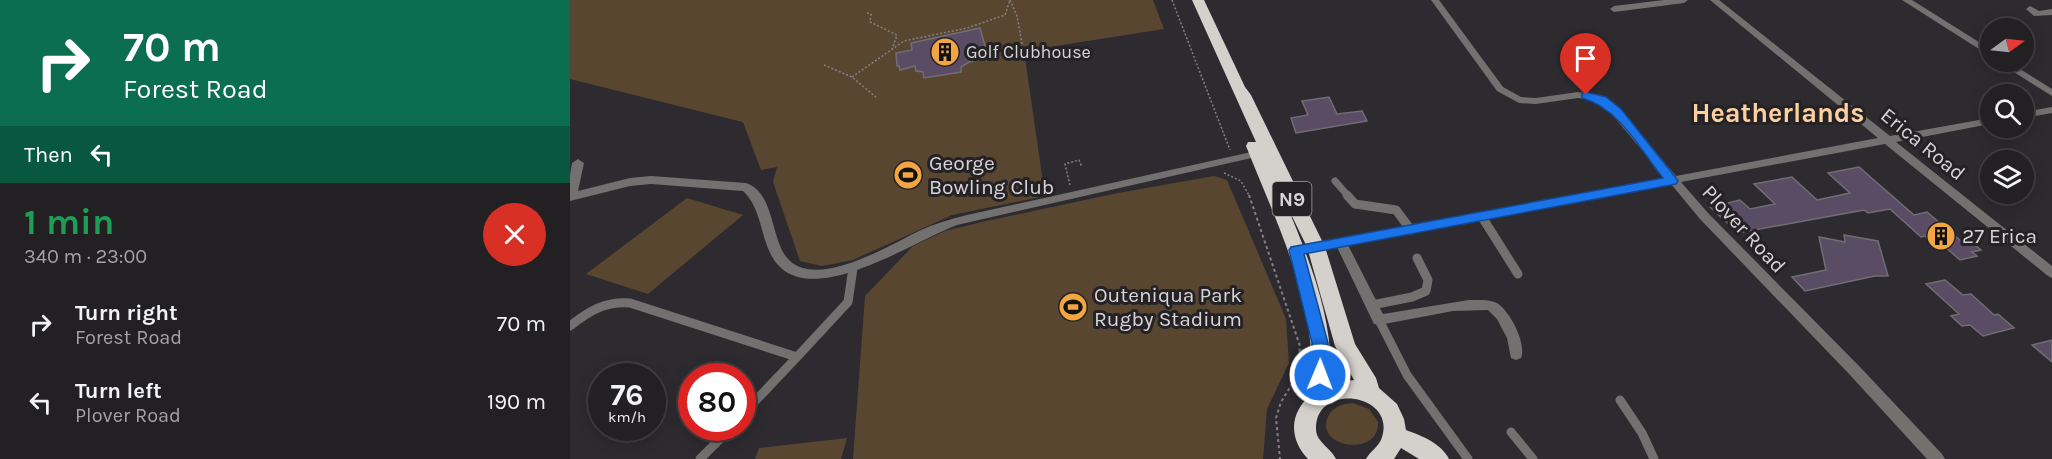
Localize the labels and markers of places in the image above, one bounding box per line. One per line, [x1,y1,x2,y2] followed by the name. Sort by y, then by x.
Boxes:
[1560,33,1611,95] pin
[929,36,961,68] building icon: Golf Clubhouse
[966,41,1091,63] place label: Golf Clubhouse
[929,151,1054,199] place label: George Bowling Club
[892,159,924,191] sports icon: George Bowling Club
[1925,220,1957,252] building icon: 27 Erica
[1962,224,2037,248] place label: 27 Erica
[1094,283,1242,331] place label: Outeniqua Park Rugby Stadium
[1057,291,1089,323] sports icon: Outeniqua Park Rugby Stadium

